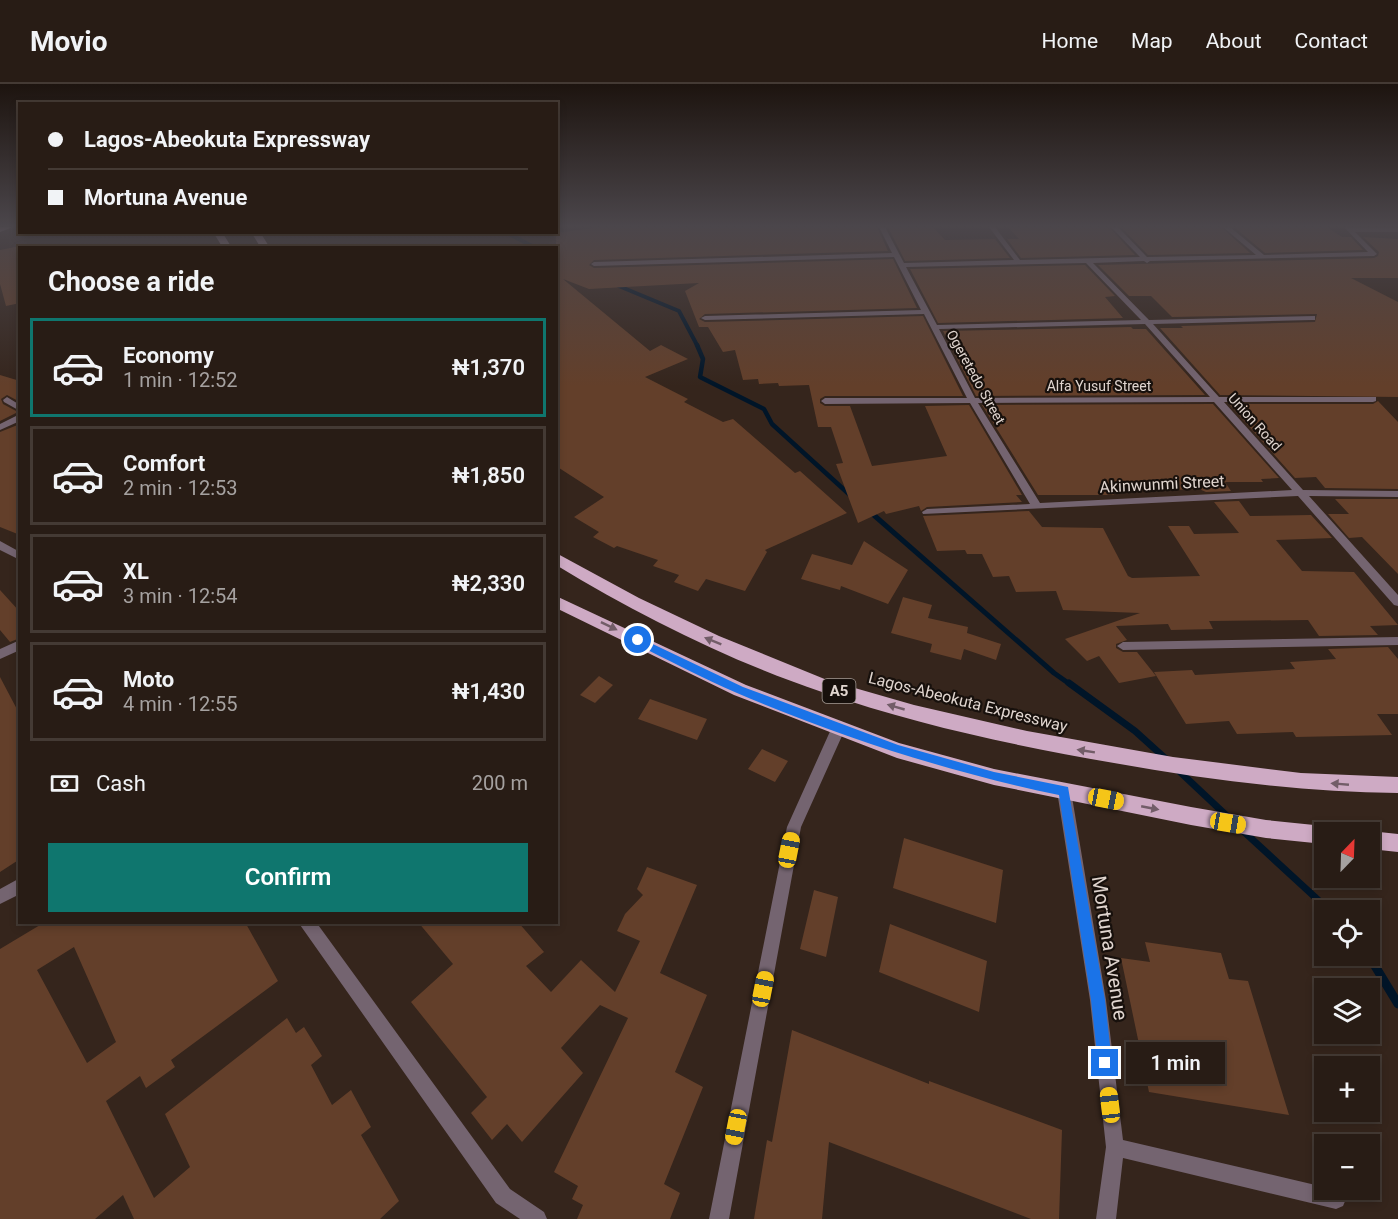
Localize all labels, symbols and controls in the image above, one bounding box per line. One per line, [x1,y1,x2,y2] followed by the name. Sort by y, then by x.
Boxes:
[30,25,108,58] text: Movio
[1042,29,1098,53] text: Home
[1131,29,1173,53] text: Map
[1206,29,1262,53] text: About
[1295,29,1368,53] text: Contact
[84,127,370,152] text: Lagos-Abeokuta Expressway
[84,185,247,210] text: Mortuna Avenue
[48,266,214,298] text: Choose a ride
[943,327,1009,427] street label: Ogeretedo Street
[51,341,105,395] icon: car
[123,343,214,368] text: Economy
[452,355,525,380] text: ₦1,370
[123,368,238,392] text: 1 min · 12:52
[1047,378,1152,394] street label: Alfa Yusuf Street
[1225,390,1285,454] street label: Union Road
[51,449,105,503] icon: car
[123,451,205,476] text: Comfort
[452,463,525,488] text: ₦1,850
[1099,471,1225,497] street label: Akinwunmi Street
[123,476,238,500] text: 2 min · 12:53
[51,557,105,611] icon: car
[123,559,149,584] text: XL
[452,571,525,596] text: ₦2,330
[123,584,238,608] text: 3 min · 12:54
[601,622,618,631] one-way arrow
[624,626,651,653] route start
[703,636,721,646] one-way arrow
[51,665,105,719] icon: car
[123,667,174,692] text: Moto
[867,668,1070,736] street label: Lagos-Abeokuta Expressway
[452,679,525,704] text: ₦1,430
[822,679,856,703] road number: A5
[123,692,238,716] text: 4 min · 12:55
[887,702,905,711] one-way arrow
[1076,746,1095,755] one-way arrow
[48,767,81,800] icon: cash
[96,771,146,796] text: Cash
[472,771,528,795] text: 200 m
[1330,779,1349,789] one-way arrow
[1087,787,1125,811] car
[1140,804,1159,813] one-way arrow
[1209,811,1247,835] car
[1314,822,1380,888] north arrow
[1314,822,1380,1200] map controls
[777,831,801,869] car
[48,843,528,912] button: Confirm
[1087,874,1133,1022] street label: Mortuna Avenue
[1314,900,1380,966] button: locate
[751,970,775,1008] car
[1314,978,1380,1044] button: layers
[1126,1042,1225,1084] callout: 1 min
[1091,1049,1118,1076] route end
[1150,1051,1201,1075] text: 1 min
[1314,1056,1380,1122] button: +
[1099,1086,1121,1124] car
[724,1108,748,1146] car
[1314,1134,1380,1200] button: −

